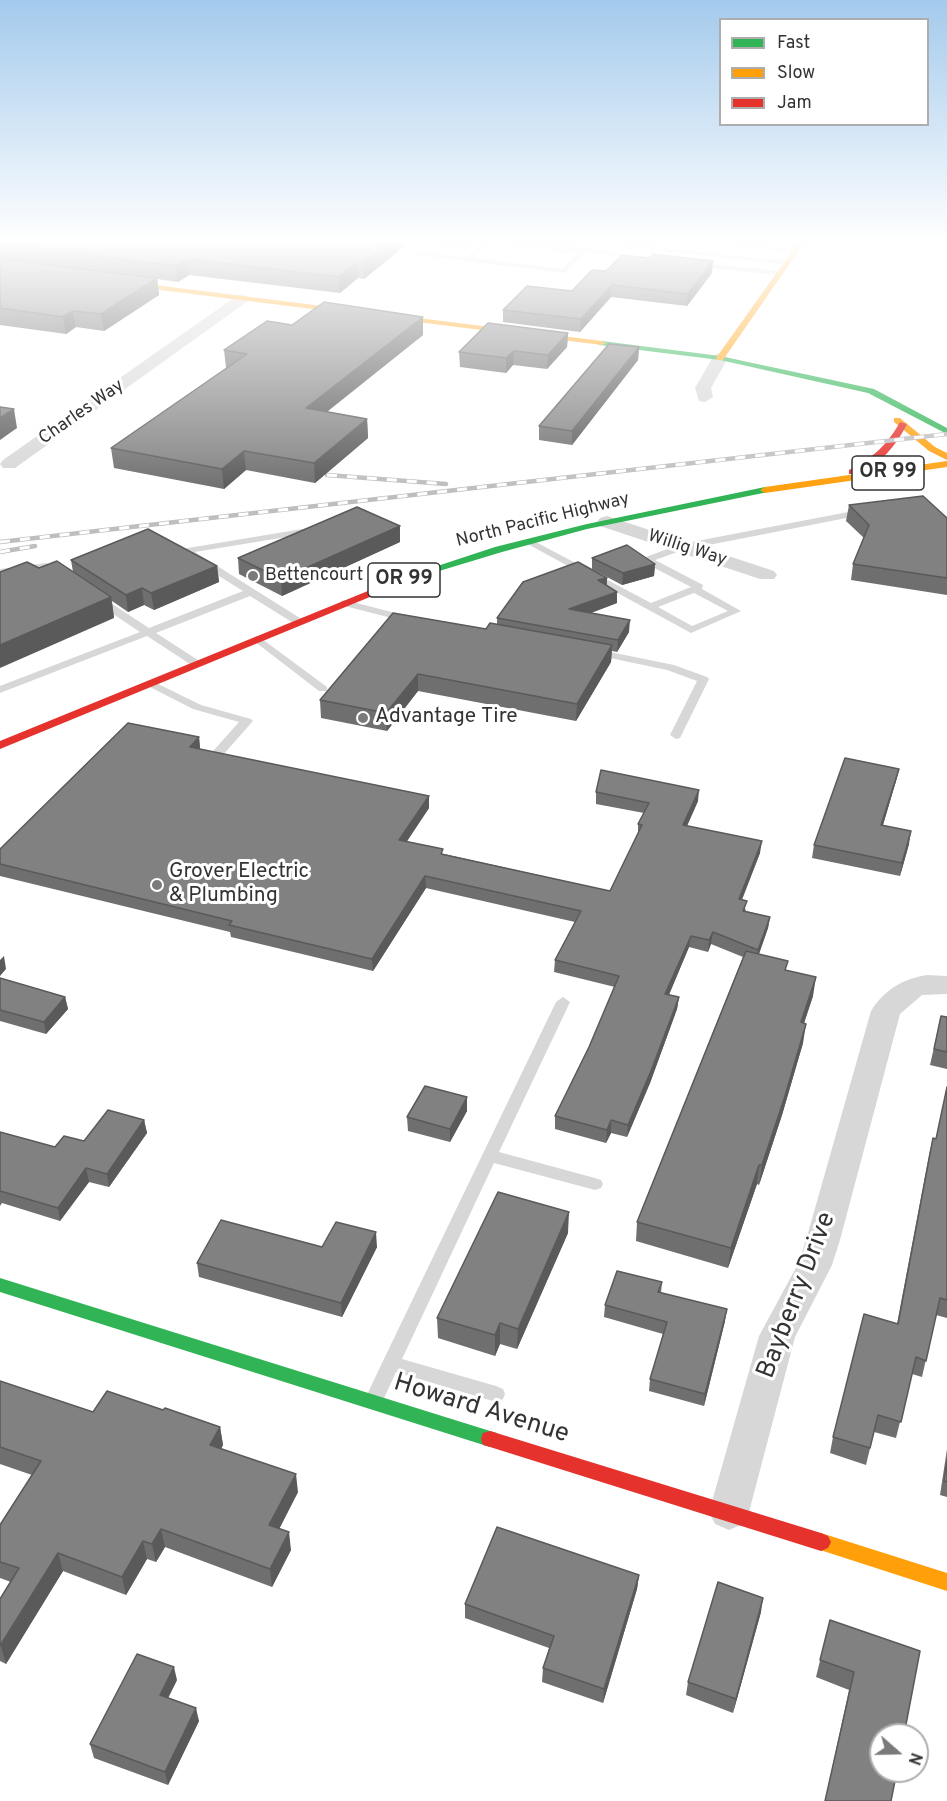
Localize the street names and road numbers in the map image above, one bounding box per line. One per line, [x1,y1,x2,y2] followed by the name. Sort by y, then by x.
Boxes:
[35,376,129,450] street label: Charles Way
[852,456,924,490] road number: OR 99
[454,489,632,553] street label: North Pacific Highway
[645,526,729,572] street label: Willig Way
[368,563,440,597] road number: OR 99
[752,1208,844,1384] street label: Bayberry Drive
[389,1368,573,1452] street label: Howard Avenue

